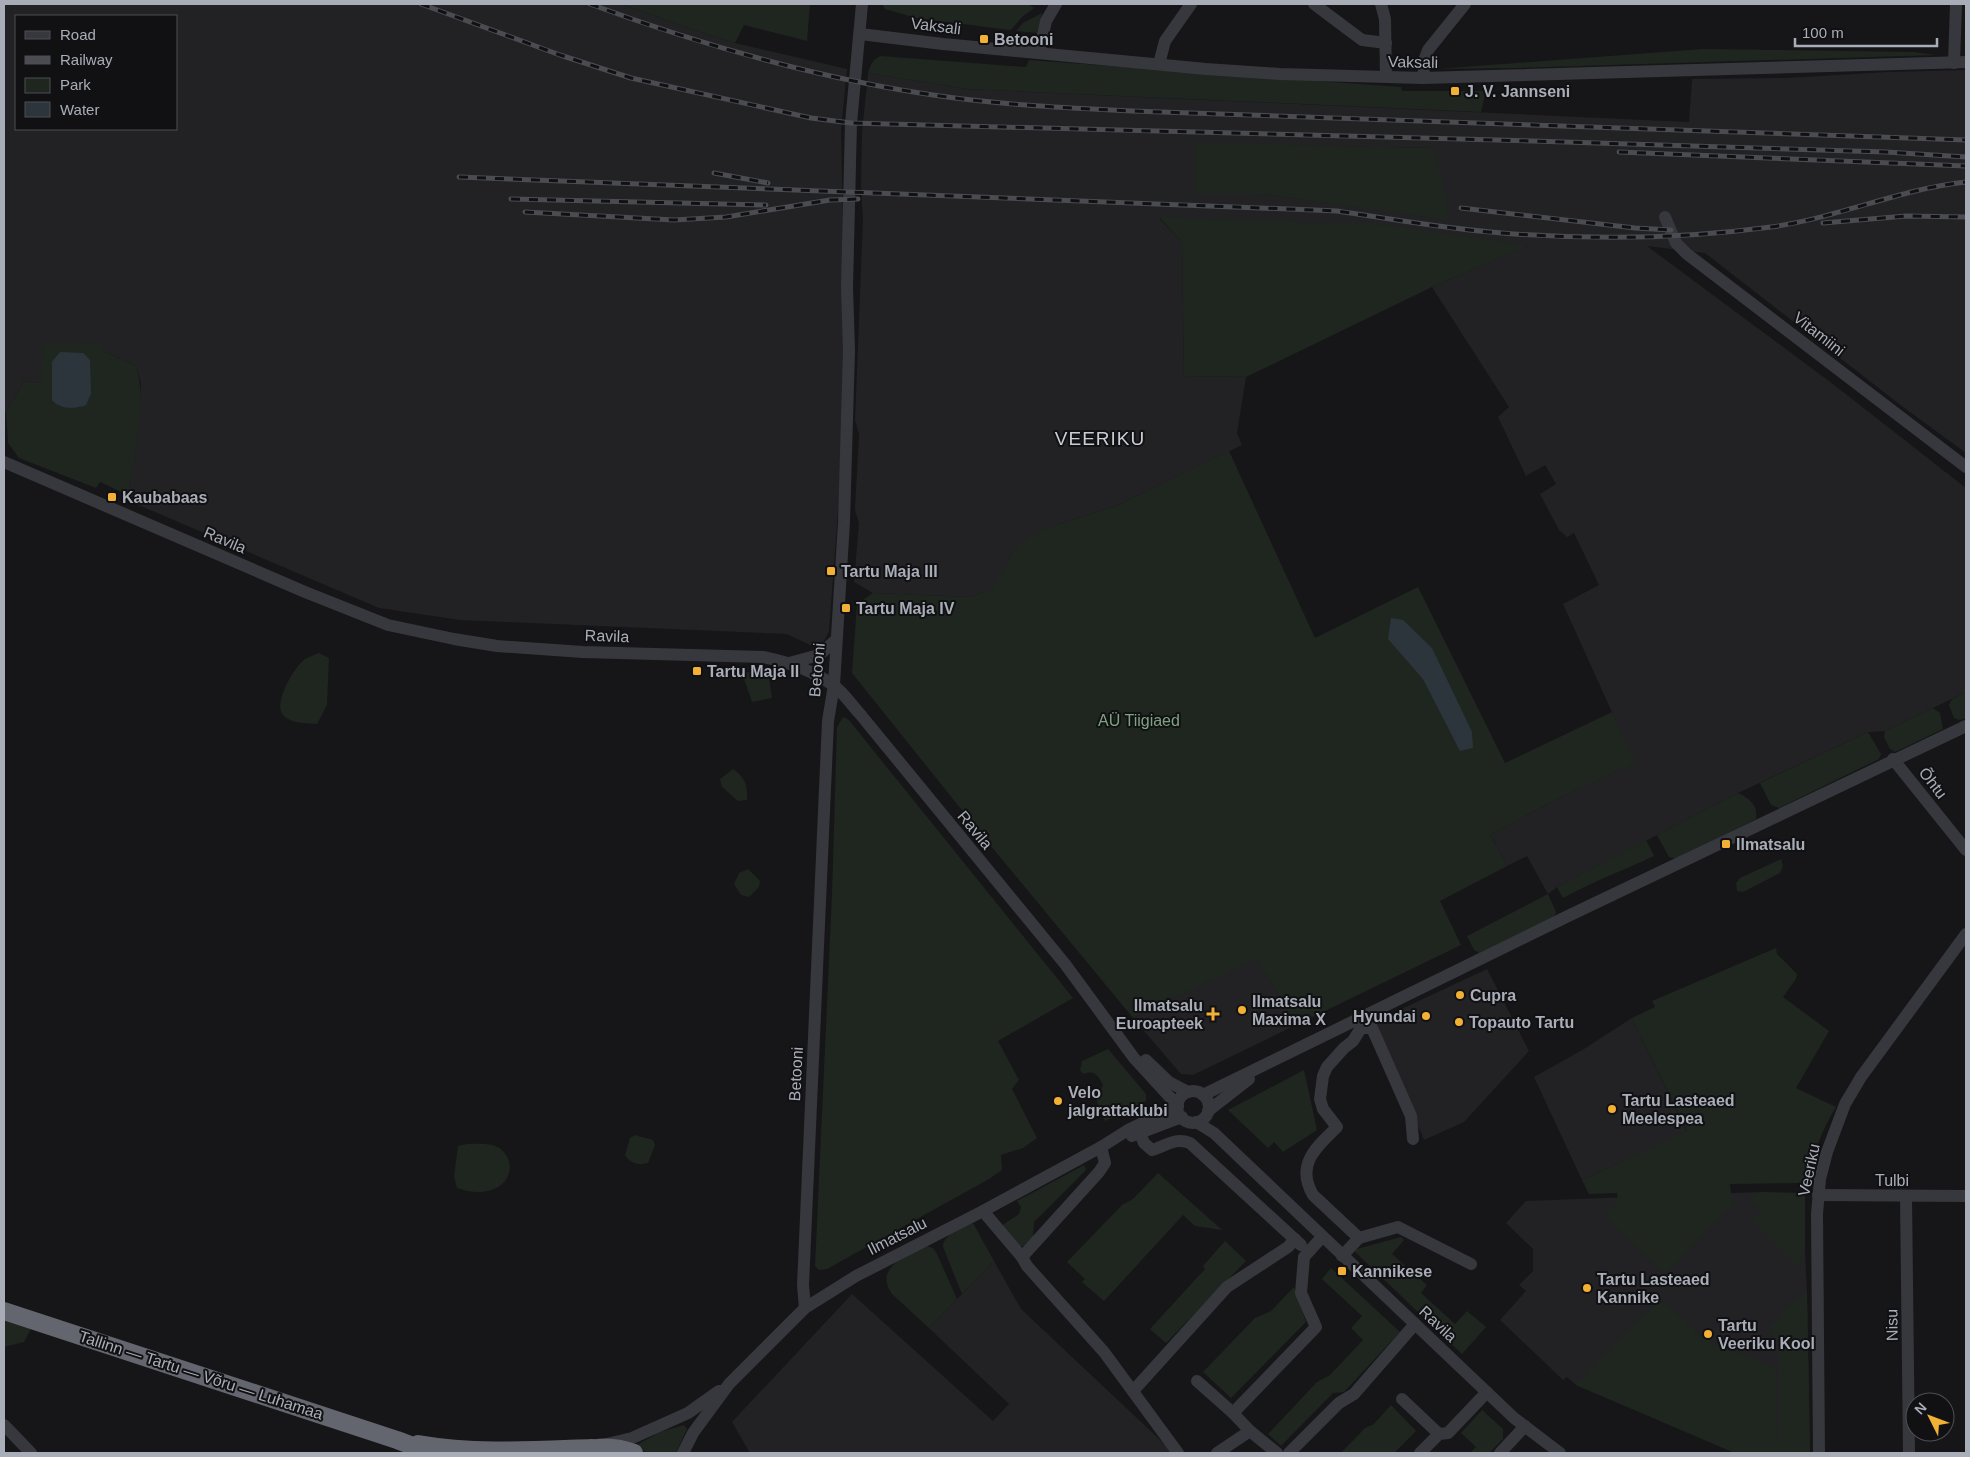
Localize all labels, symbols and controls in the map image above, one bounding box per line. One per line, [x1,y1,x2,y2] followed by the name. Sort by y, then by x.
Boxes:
[910,14,962,38] street label: Vaksali
[15,15,178,130] legend
[1795,15,1938,47] scale bar
[1802,24,1844,41] text: 100 m
[60,26,96,43] text: Road
[994,31,1054,48] place label: Betooni
[978,33,990,45] marker: Betooni
[60,51,113,68] text: Railway
[1388,53,1438,71] street label: Vaksali
[60,76,91,93] text: Park
[1465,83,1570,100] place label: J. V. Jannseni
[1449,85,1461,97] marker: J. V. Jannseni
[60,101,99,118] text: Water
[1790,309,1848,359] street label: Vitamiini
[1055,428,1145,449] district label: VEERIKU
[122,489,207,506] place label: Kaubabaas
[106,491,118,503] marker: Kaubabaas
[201,523,249,557] street label: Ravila
[841,563,938,580] place label: Tartu Maja III
[825,565,837,577] marker: Tartu Maja III
[856,600,955,617] place label: Tartu Maja IV
[840,602,852,614] marker: Tartu Maja IV
[584,627,630,645] street label: Ravila
[806,642,828,698] street label: Betooni
[707,663,799,680] place label: Tartu Maja II
[691,665,703,677] marker: Tartu Maja II
[1098,712,1180,729] park label: AÜ Tiigiaed
[1916,763,1952,802] street label: Õhtu
[954,808,996,853] street label: Ravila
[1736,836,1805,853] place label: Ilmatsalu
[1720,838,1732,850] marker: Ilmatsalu
[1470,987,1516,1004] place label: Cupra
[1454,989,1466,1001] marker: Cupra
[1252,993,1326,1028] place label: Ilmatsalu Maxima X
[1116,997,1203,1032] place label: Ilmatsalu Euroapteek
[1236,1004,1248,1016] marker: Ilmatsalu Maxima X
[1207,1008,1219,1020] marker: Ilmatsalu Euroapteek
[1353,1008,1416,1025] place label: Hyundai
[1420,1010,1432,1022] marker: Hyundai
[1469,1014,1574,1031] place label: Topauto Tartu
[1453,1016,1465,1028] marker: Topauto Tartu
[786,1046,806,1102] street label: Betooni
[1067,1084,1168,1119] place label: Velo jalgrattaklubi
[1622,1092,1735,1127] place label: Tartu Lasteaed Meelespea
[1052,1095,1064,1107] marker: Velo jalgrattaklubi
[1606,1103,1618,1115] marker: Tartu Lasteaed Meelespea
[1795,1142,1823,1198] street label: Veeriku
[1875,1172,1909,1189] street label: Tulbi
[865,1214,929,1258] street label: Ilmatsalu
[1352,1263,1432,1280] place label: Kannikese
[1336,1265,1348,1277] marker: Kannikese
[1597,1271,1710,1306] place label: Tartu Lasteaed Kannike
[1581,1282,1593,1294] marker: Tartu Lasteaed Kannike
[1416,1303,1460,1345] street label: Ravila
[1883,1309,1901,1341] street label: Nisu
[1718,1317,1815,1352] place label: Tartu Veeriku Kool
[77,1327,325,1423] street label: Tallinn — Tartu — Võru — Luhamaa
[1702,1328,1714,1340] marker: Tartu Veeriku Kool
[1905,1392,1955,1442] north arrow
[1911,1399,1930,1417] text: N

